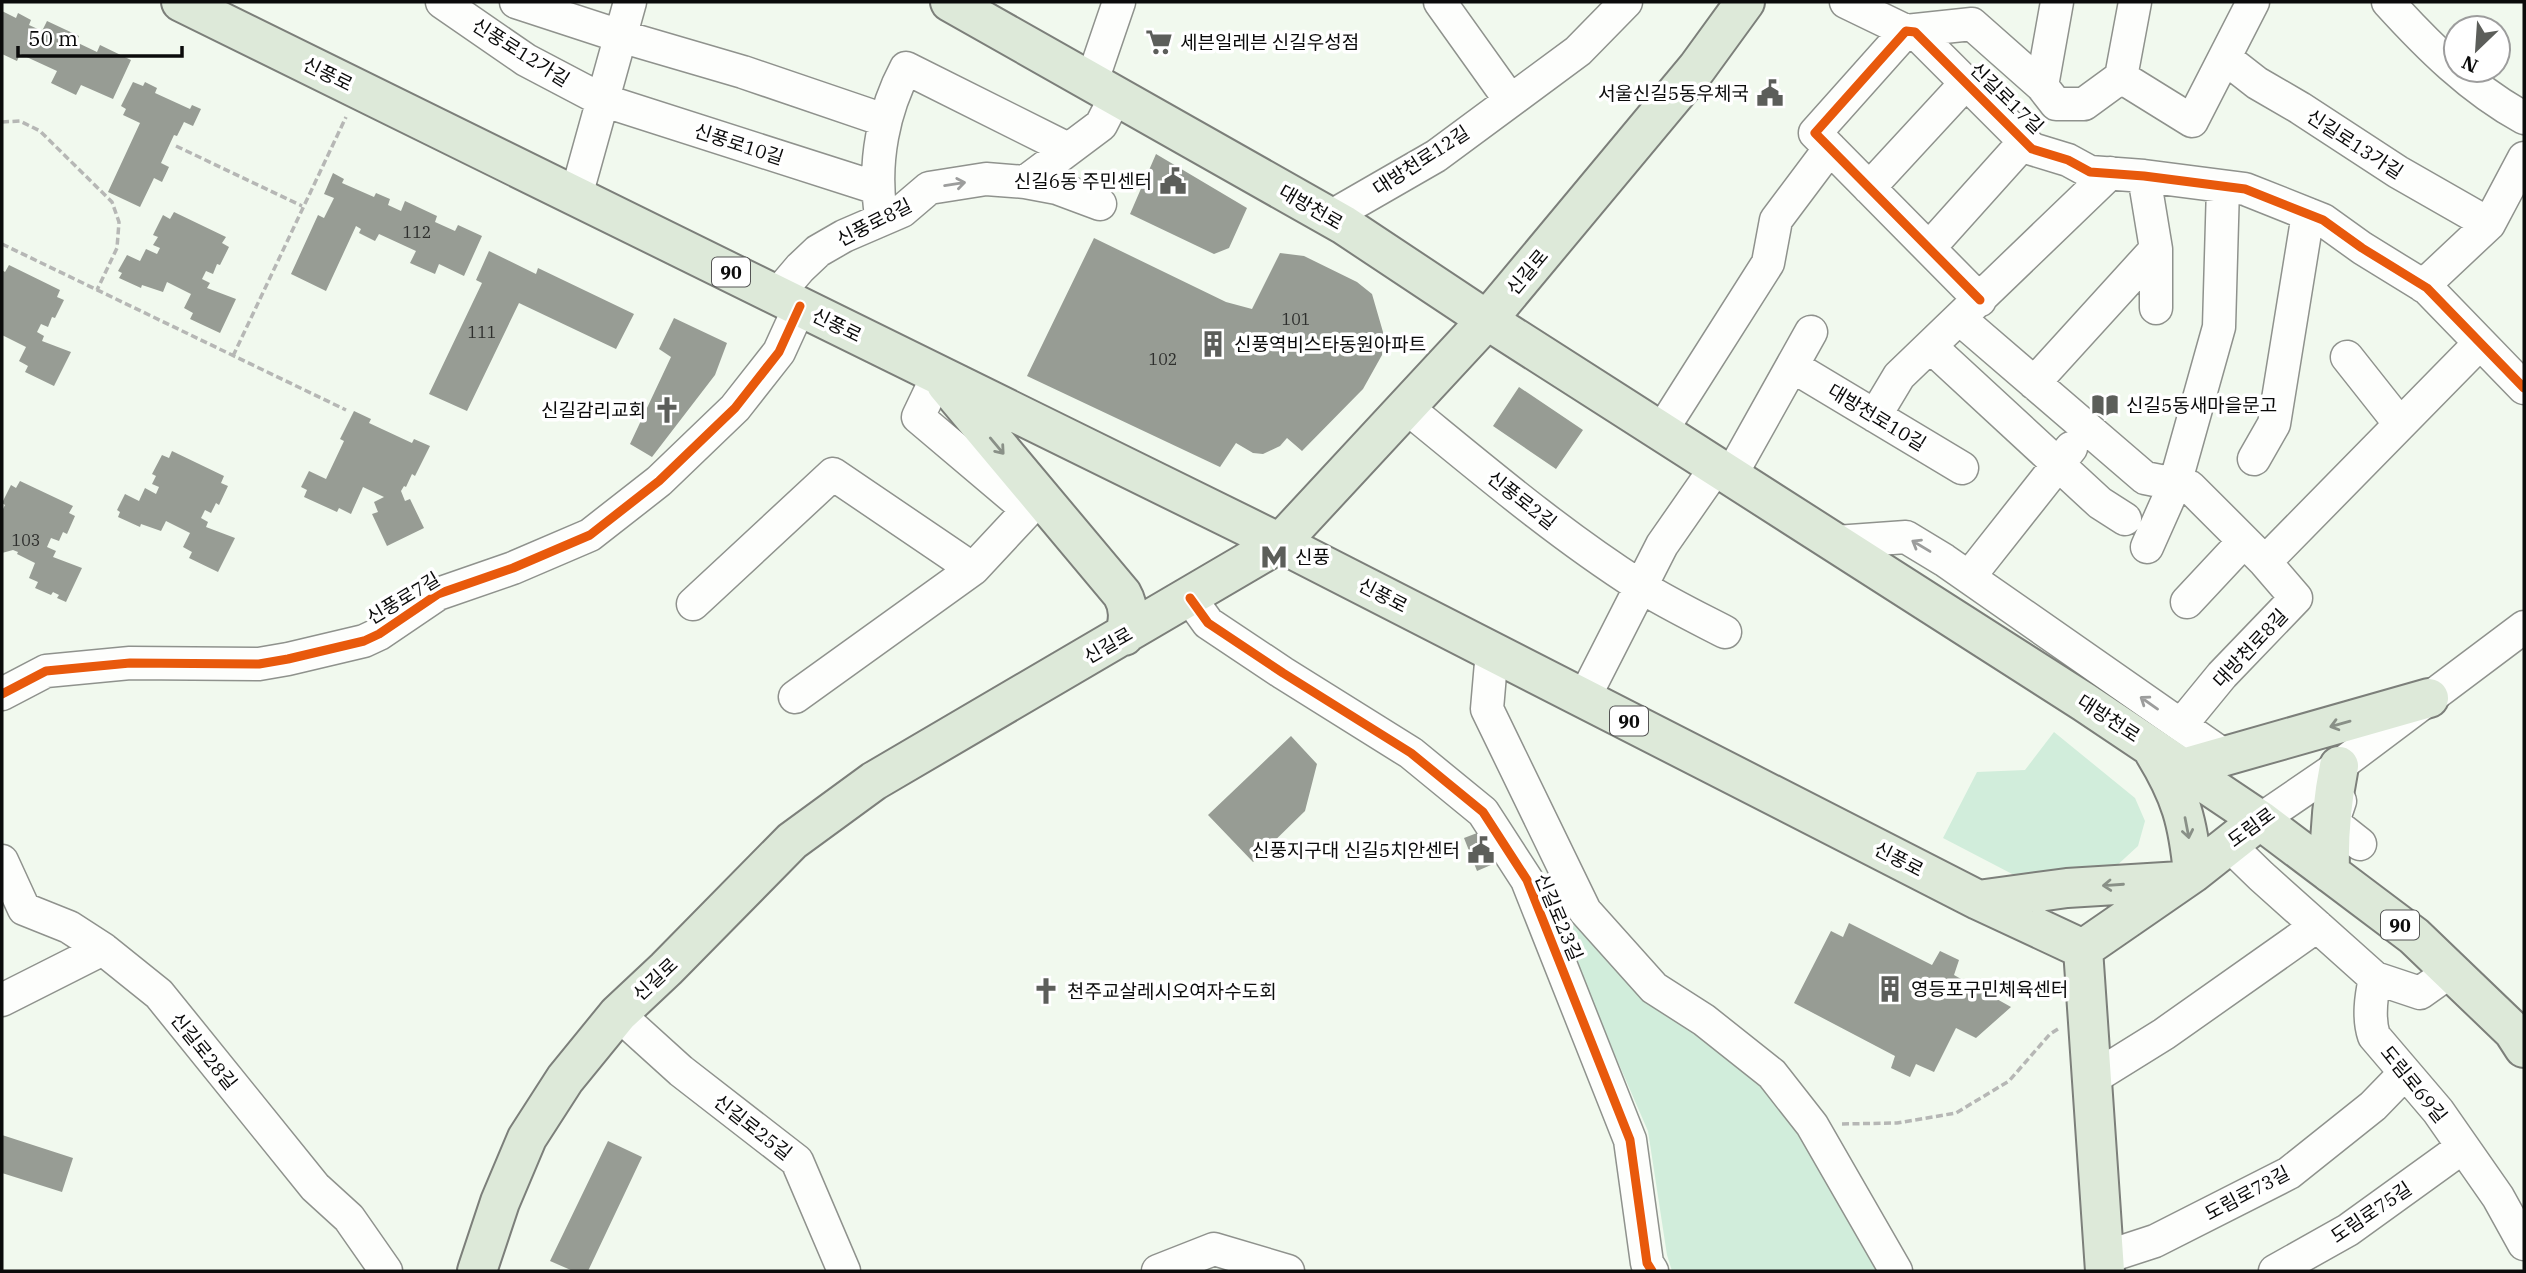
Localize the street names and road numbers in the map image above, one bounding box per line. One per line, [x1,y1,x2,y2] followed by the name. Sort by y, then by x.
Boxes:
[468,13,574,91] street label: 신풍로12가길
[299,52,357,96] street label: 신풍로
[1965,57,2049,139] street label: 신길로17길
[2302,104,2408,184] street label: 신길로13가길
[691,118,787,170] street label: 신풍로10길
[1368,120,1474,200] street label: 대방천로12길
[1275,179,1347,235] street label: 대방천로
[832,193,916,251] street label: 신풍로8길
[1501,244,1553,300] street label: 신길로
[712,258,750,286] road number: 90
[808,303,866,347] street label: 신풍로
[1824,378,1930,456] street label: 대방천로10길
[1483,466,1561,534] street label: 신풍로2길
[362,567,444,629] street label: 신풍로7길
[1354,572,1412,618] street label: 신풍로
[2208,604,2292,692] street label: 대방천로8길
[1079,621,1137,669] street label: 신길로
[2073,689,2145,747] street label: 대방천로
[1610,706,1648,736] road number: 90
[2223,802,2279,852] street label: 도림로
[1870,836,1928,882] street label: 신풍로
[1530,870,1588,964] street label: 신길로23길
[2381,910,2419,940] road number: 90
[628,952,682,1006] street label: 신길로
[165,1007,243,1095] street label: 신길로28길
[2375,1040,2453,1128] street label: 도림로69길
[709,1089,797,1165] street label: 신길로25길
[2200,1161,2294,1225] street label: 도림로73길
[2326,1176,2416,1248] street label: 도림로75길

